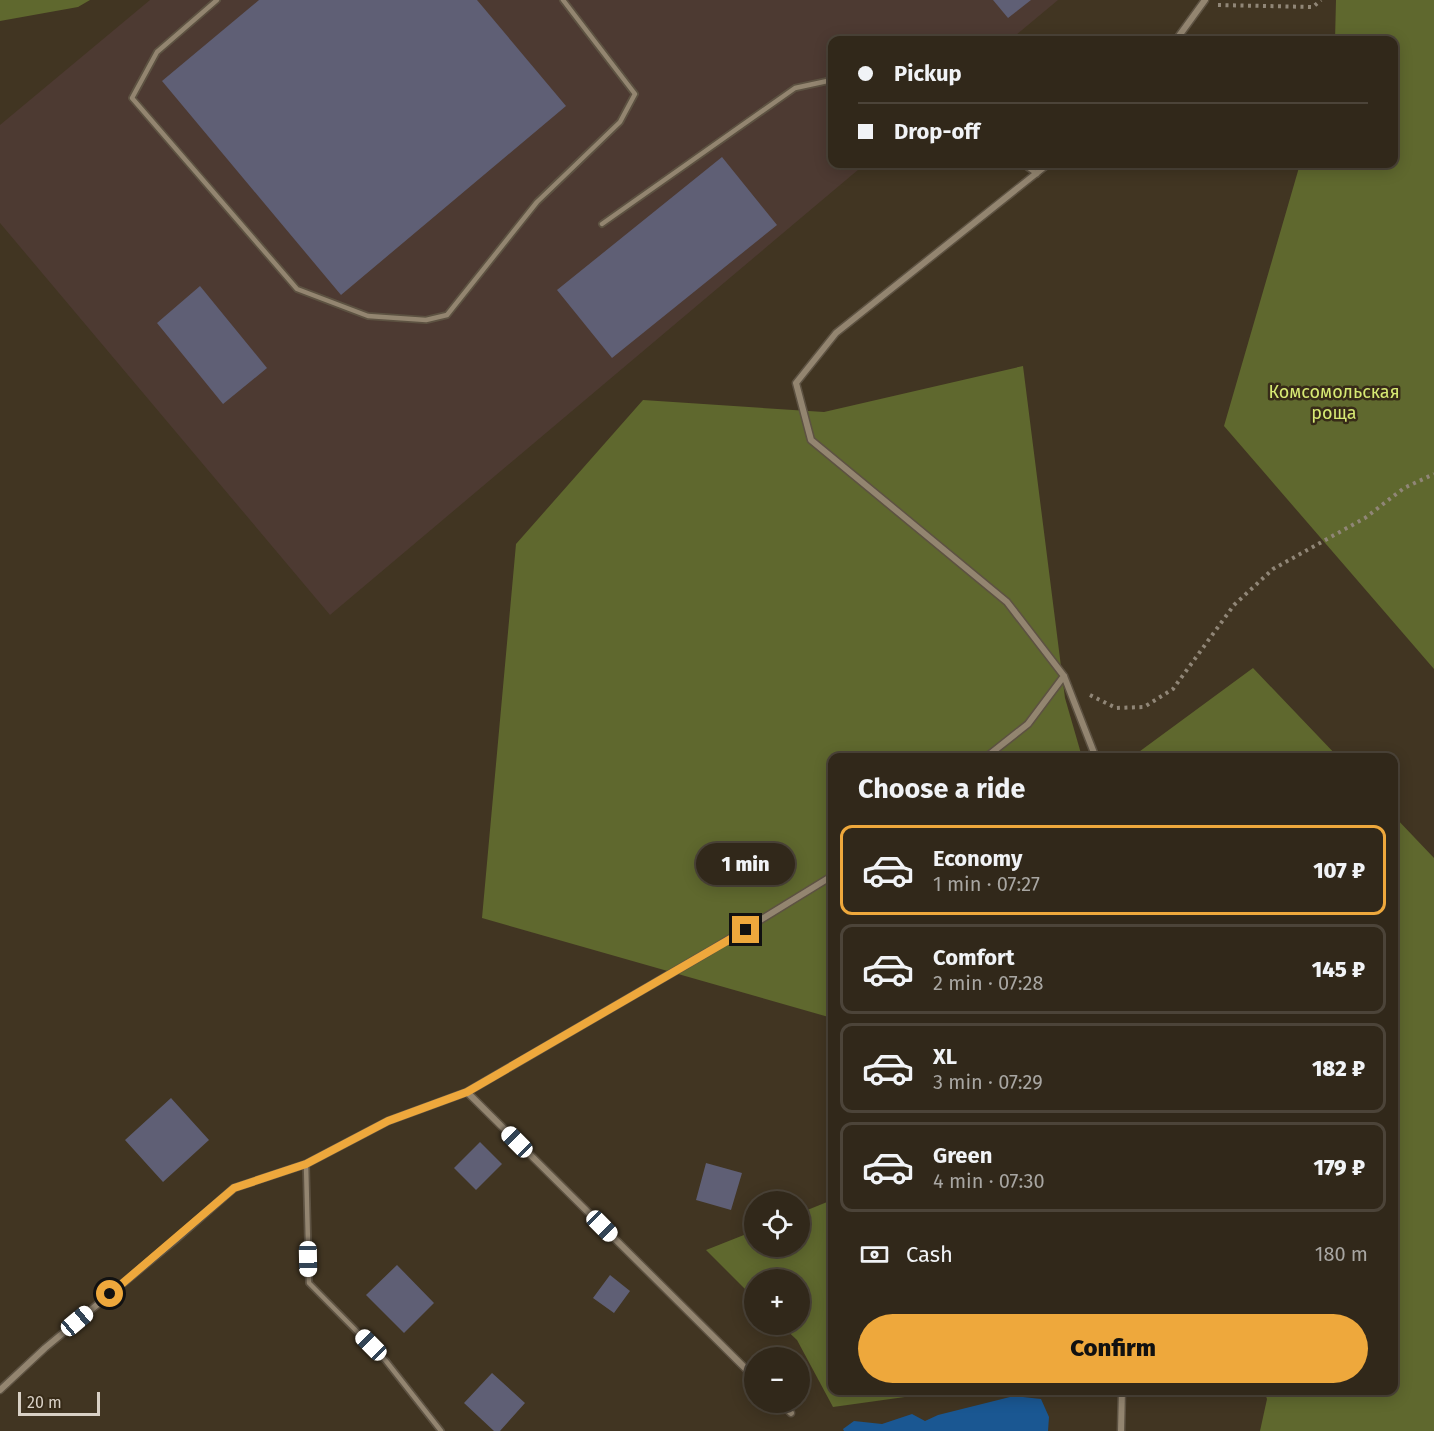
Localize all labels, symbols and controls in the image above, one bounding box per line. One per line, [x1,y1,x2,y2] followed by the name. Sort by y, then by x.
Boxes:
[894,60,962,87] text: Pickup
[894,118,980,145] text: Drop-off
[1268,381,1400,424] park label: Комсомольская роща
[858,773,1025,805] text: Choose a ride
[696,843,795,885] callout: 1 min
[861,843,915,897] icon: car
[933,845,1022,872] text: Economy
[722,852,769,876] text: 1 min
[1313,857,1365,884] text: 107 ₽
[933,872,1040,896] text: 1 min · 07:27
[732,916,759,943] route end
[861,942,915,996] icon: car
[933,944,1014,971] text: Comfort
[1312,956,1365,983] text: 145 ₽
[933,971,1043,995] text: 2 min · 07:28
[861,1041,915,1095] icon: car
[933,1043,957,1070] text: XL
[1312,1055,1365,1082] text: 182 ₽
[933,1070,1043,1094] text: 3 min · 07:29
[498,1123,536,1161] car
[861,1140,915,1194] icon: car
[933,1142,992,1169] text: Green
[1313,1154,1365,1181] text: 179 ₽
[933,1169,1045,1193] text: 4 min · 07:30
[744,1191,810,1413] map controls
[744,1191,810,1257] button: locate
[583,1207,621,1245] car
[858,1238,891,1271] icon: cash
[299,1241,317,1277] car
[906,1241,953,1268] text: Cash
[1315,1242,1368,1266] text: 180 m
[744,1269,810,1335] button: +
[96,1280,123,1307] route start
[57,1303,97,1339] car
[858,1314,1368,1383] button: Confirm
[352,1326,390,1364] car
[744,1347,810,1413] button: −
[18,1389,100,1416] scale bar
[27,1393,62,1412] text: 20 m

